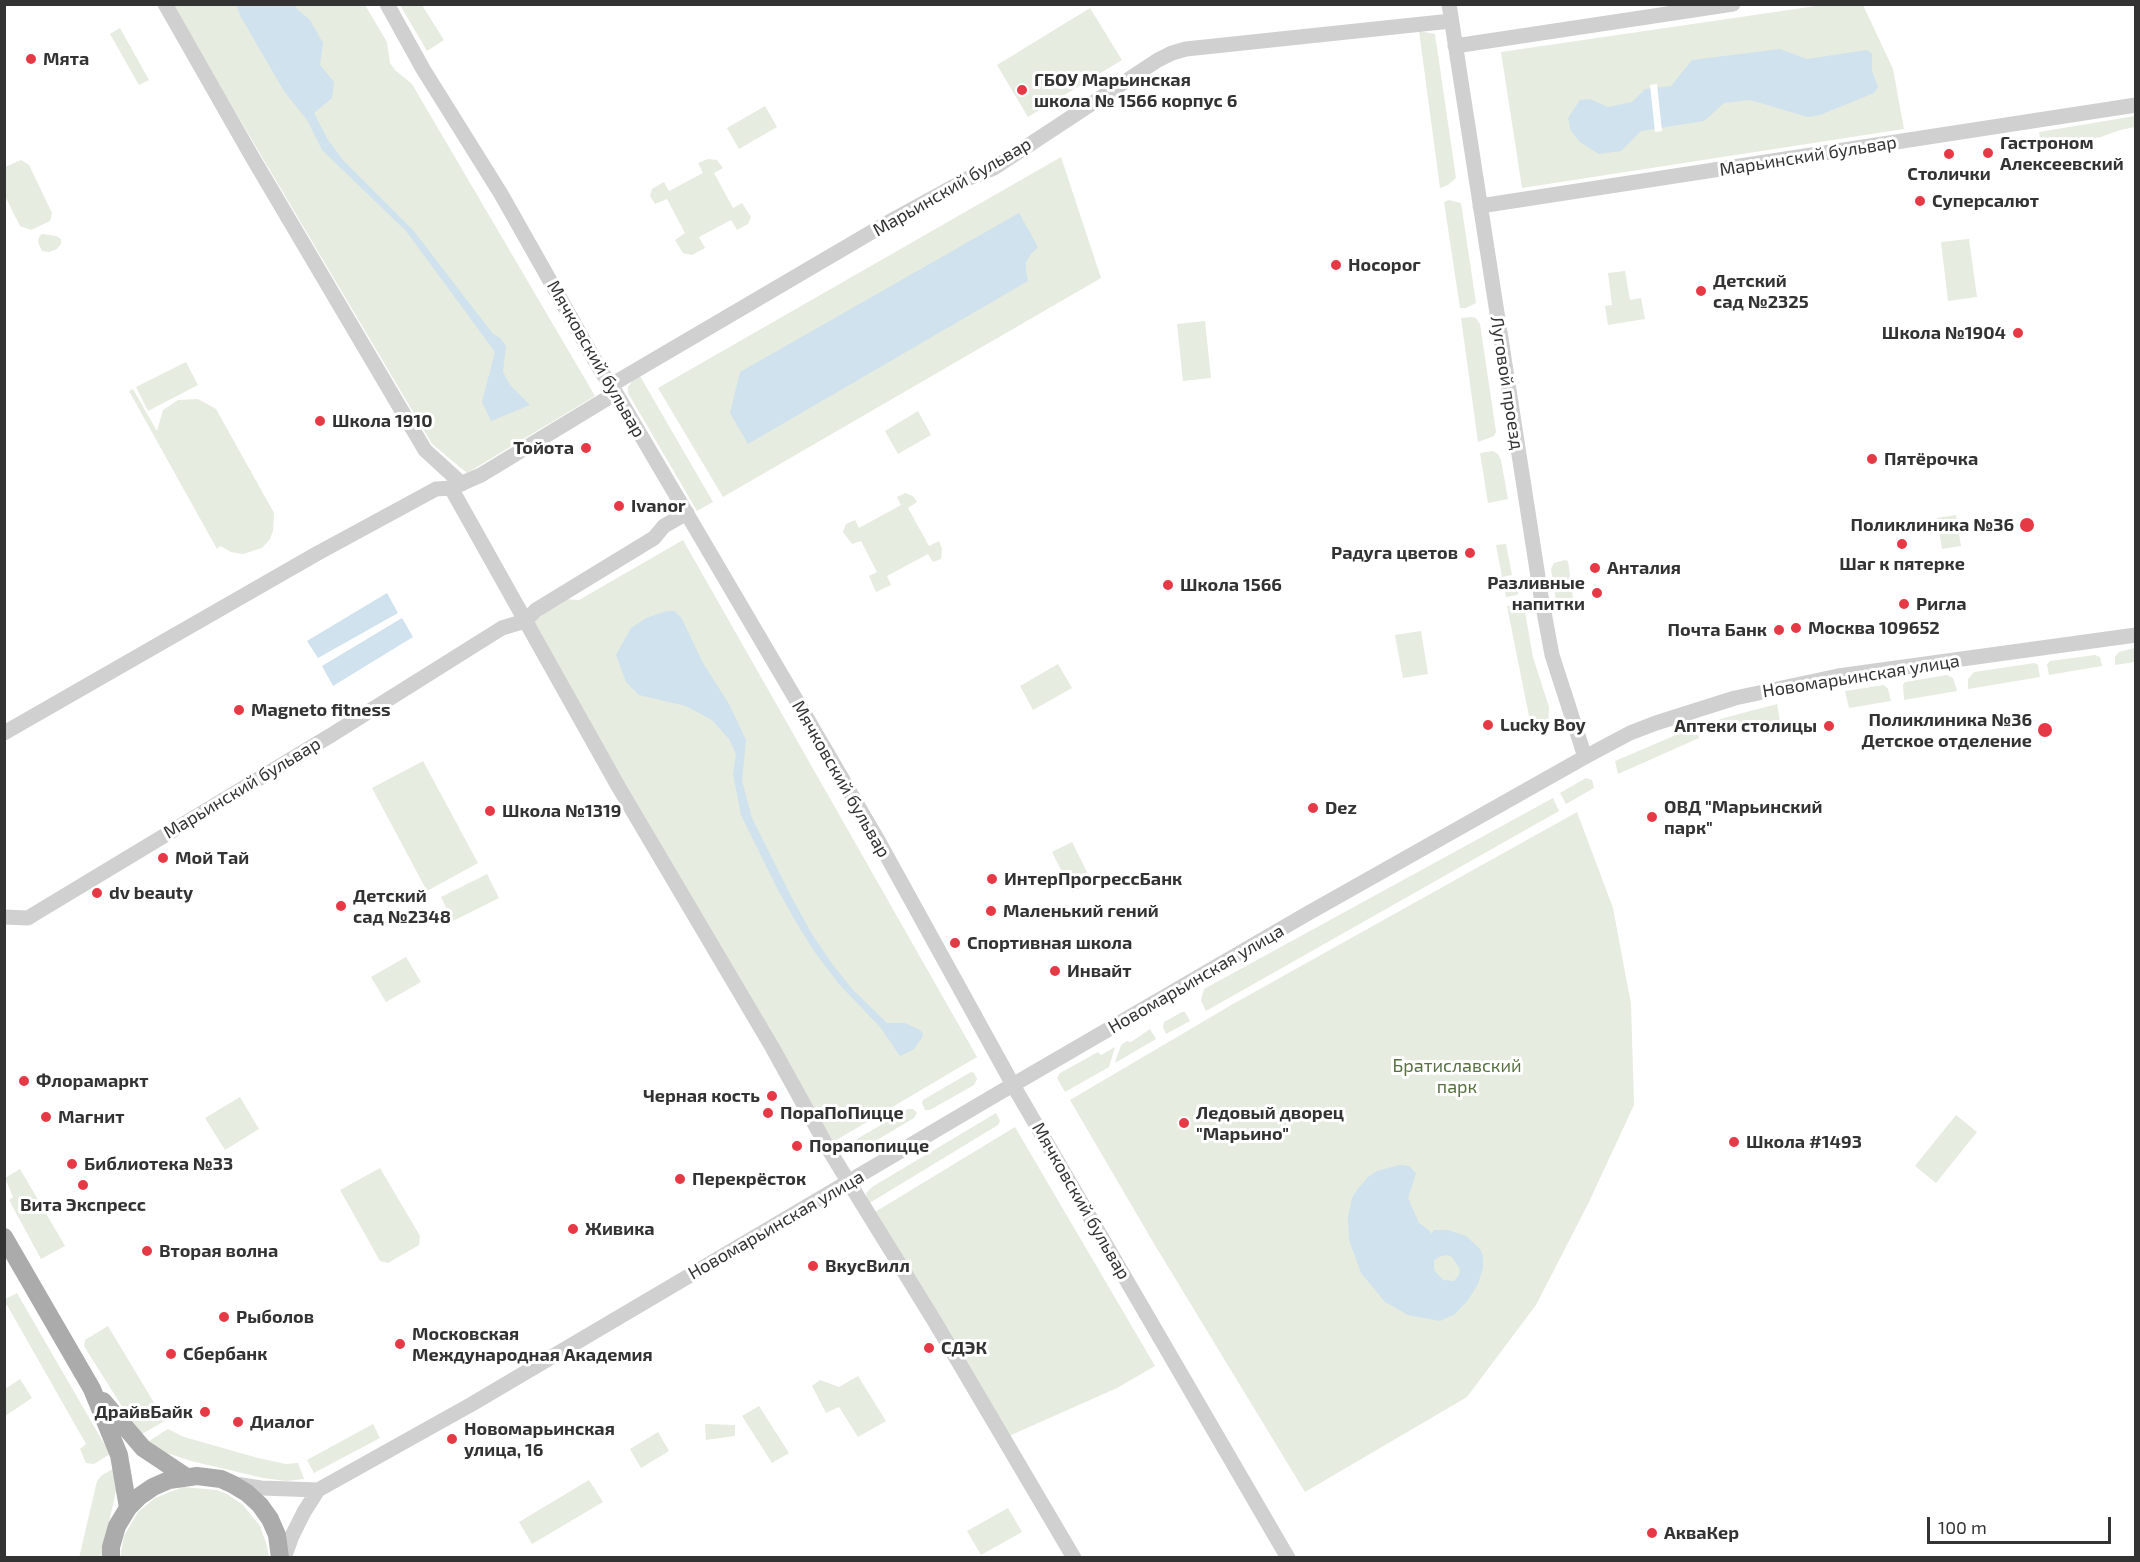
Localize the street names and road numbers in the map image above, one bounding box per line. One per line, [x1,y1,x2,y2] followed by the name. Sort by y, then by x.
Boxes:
[1718,131,1898,181] street label: Марьинский бульвар
[869,133,1035,241] street label: Марьинский бульвар
[542,277,650,441] street label: Мячковский бульвар
[1486,315,1528,451] street label: Луговой проезд
[1761,650,1961,702] street label: Новомарьинская улица
[787,697,895,861] street label: Мячковский бульвар
[160,733,324,843] street label: Марьинский бульвар
[1104,920,1288,1038] street label: Новомарьинская улица
[1027,1119,1135,1283] street label: Мячковский бульвар
[684,1166,868,1284] street label: Новомарьинская улица

